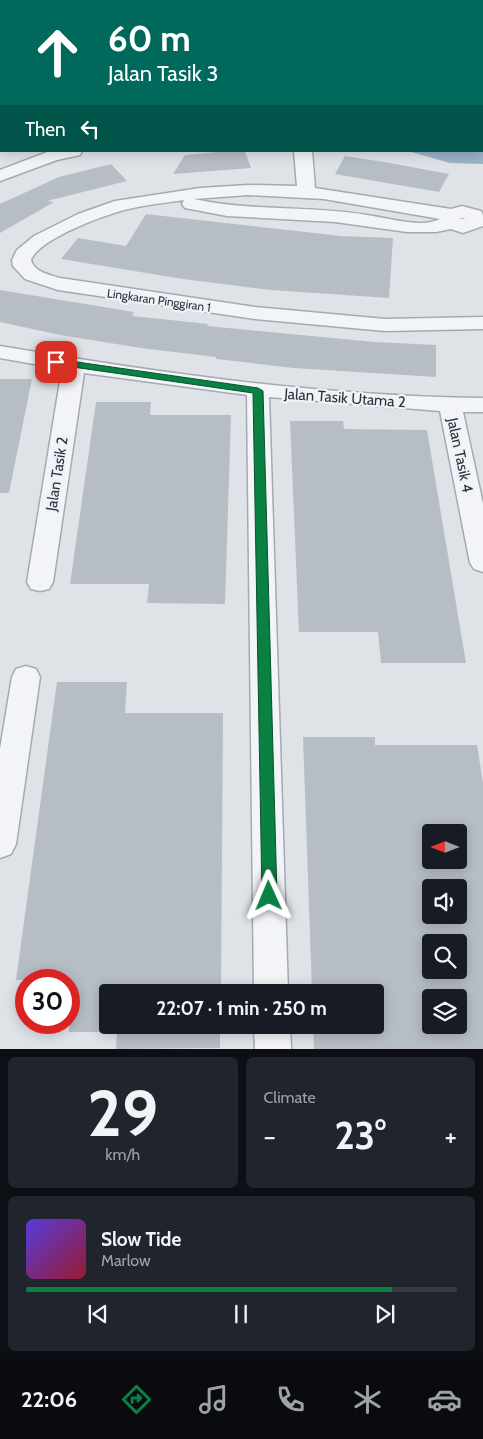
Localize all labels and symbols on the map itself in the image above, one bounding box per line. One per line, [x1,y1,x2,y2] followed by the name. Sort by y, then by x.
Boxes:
[106,285,212,315] street label: Lingkaran Pinggiran 1
[35,341,77,383] pin
[283,385,406,411] street label: Jalan Tasik Utama 2
[443,415,477,494] street label: Jalan Tasik 4
[42,435,72,513] street label: Jalan Tasik 2
[422,824,468,869] north arrow
[242,869,294,921] position arrow
[15,969,80,1034] speed limit sign: 30

